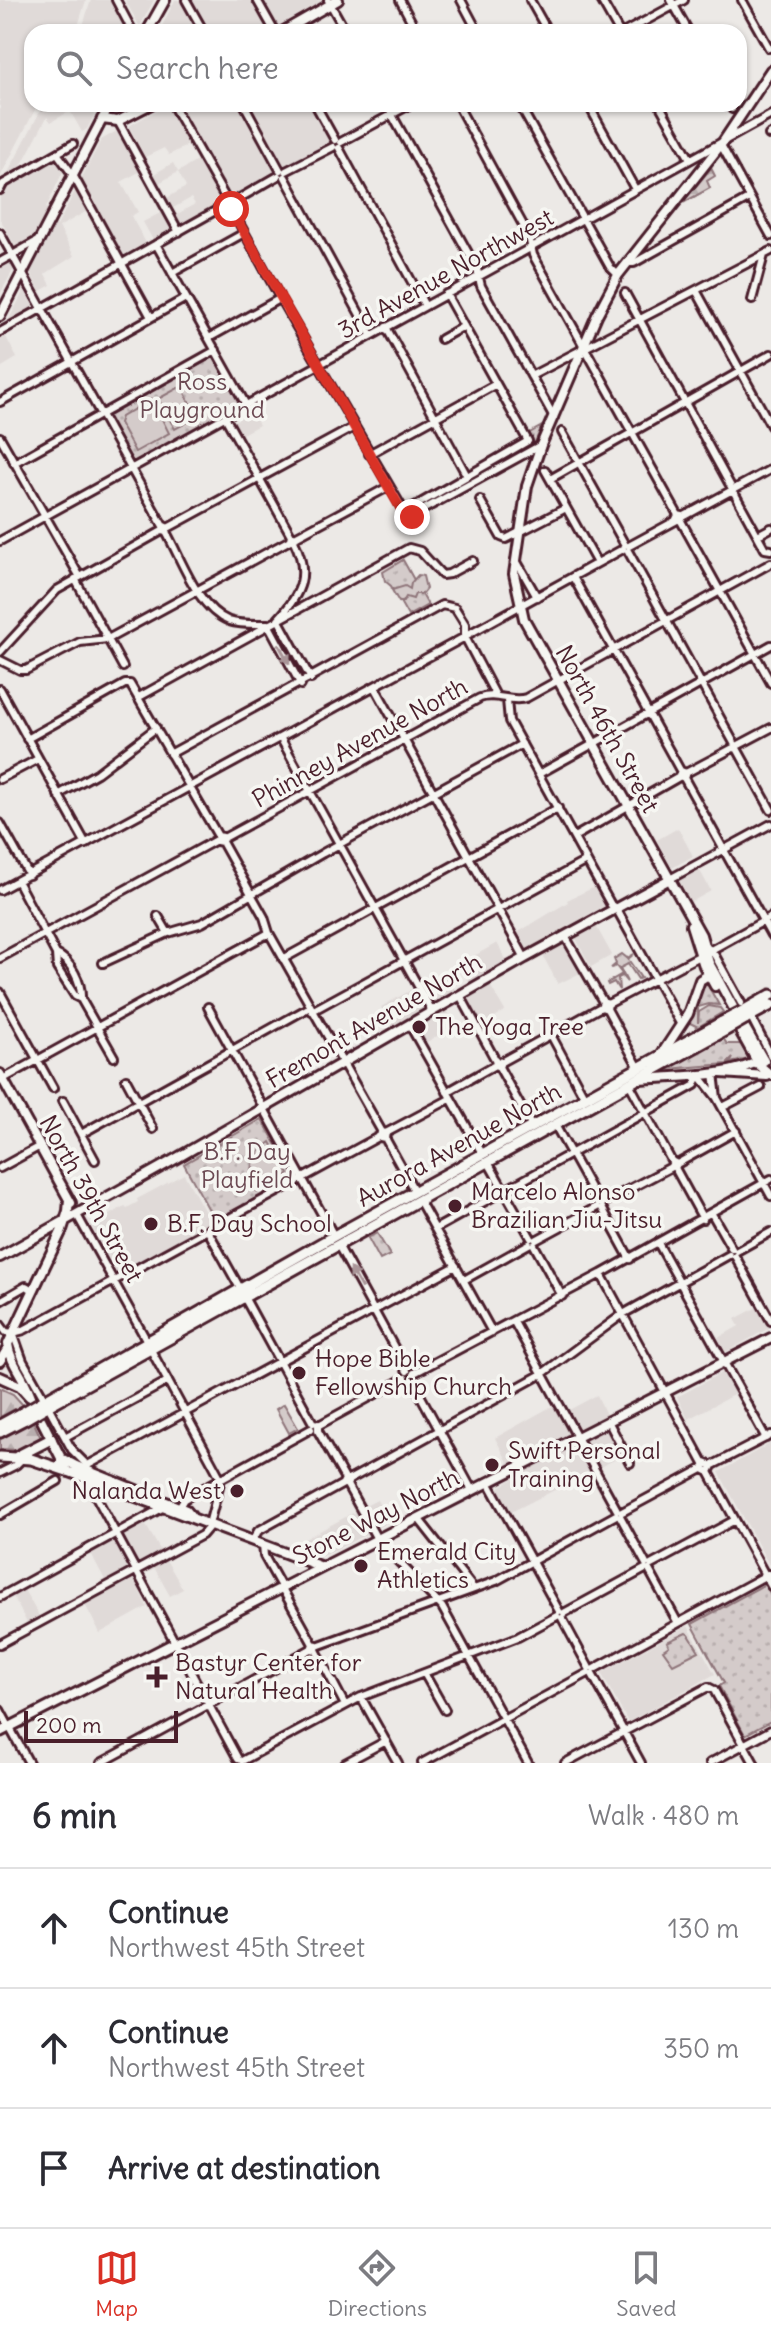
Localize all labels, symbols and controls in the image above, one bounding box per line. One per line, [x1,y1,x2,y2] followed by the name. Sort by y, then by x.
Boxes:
[24,24,747,112] search box
[52,46,96,90] icon: search
[116,49,279,87] text: Search here
[213,191,249,227] route start
[333,201,558,345] street label: 3rd Avenue Northwest
[139,366,265,424] park label: Ross Playground
[394,499,430,535] route end
[549,640,666,817] street label: North 46th Street
[277,643,291,666] one-way arrow
[247,670,472,814] street label: Phinney Avenue North
[260,946,487,1094] street label: Fremont Avenue North
[435,1011,584,1041] place label: The Yoga Tree
[410,1018,428,1036] marker: The Yoga Tree
[351,1075,566,1213] street label: Aurora Avenue North
[34,1110,150,1287] street label: North 39th Street
[201,1136,293,1194] park label: B.F. Day Playfield
[471,1176,662,1234] place label: Marcelo Alonso Brazilian Jiu-Jitsu
[446,1197,464,1215] marker: Marcelo Alonso Brazilian Jiu-Jitsu
[167,1208,332,1238] place label: B.F. Day School
[142,1215,160,1233] marker: B.F. Day School
[349,1267,363,1289] one-way arrow
[315,1343,512,1401] place label: Hope Bible Fellowship Church
[290,1364,308,1382] marker: Hope Bible Fellowship Church
[508,1435,661,1493] place label: Swift Personal Training
[483,1456,501,1474] marker: Swift Personal Training
[287,1461,464,1571] street label: Stone Way North
[72,1475,221,1505] place label: Nalanda West
[228,1482,246,1500] marker: Nalanda West
[377,1536,516,1594] place label: Emerald City Athletics
[352,1557,370,1575] marker: Emerald City Athletics
[175,1647,362,1705] place label: Bastyr Center for Natural Health
[146,1666,168,1688] marker: Bastyr Center for Natural Health
[24,1707,178,1743] scale bar
[36,1711,102,1739] text: 200 m
[32,1794,117,1837] text: 6 min
[588,1799,739,1832] text: Walk · 480 m
[108,1893,229,1931] text: Continue
[32,1906,76,1950] icon: ahead
[668,1912,739,1945] text: 130 m
[108,1931,365,1964] text: Northwest 45th Street
[108,2013,229,2051] text: Continue
[32,2026,76,2070] icon: ahead
[663,2032,739,2065] text: 350 m
[108,2051,365,2084] text: Northwest 45th Street
[32,2146,76,2190] icon: arrive
[108,2149,380,2187] text: Arrive at destination
[95,2246,139,2322] tab: Map
[328,2246,427,2322] tab: Directions
[616,2246,676,2322] tab: Saved

